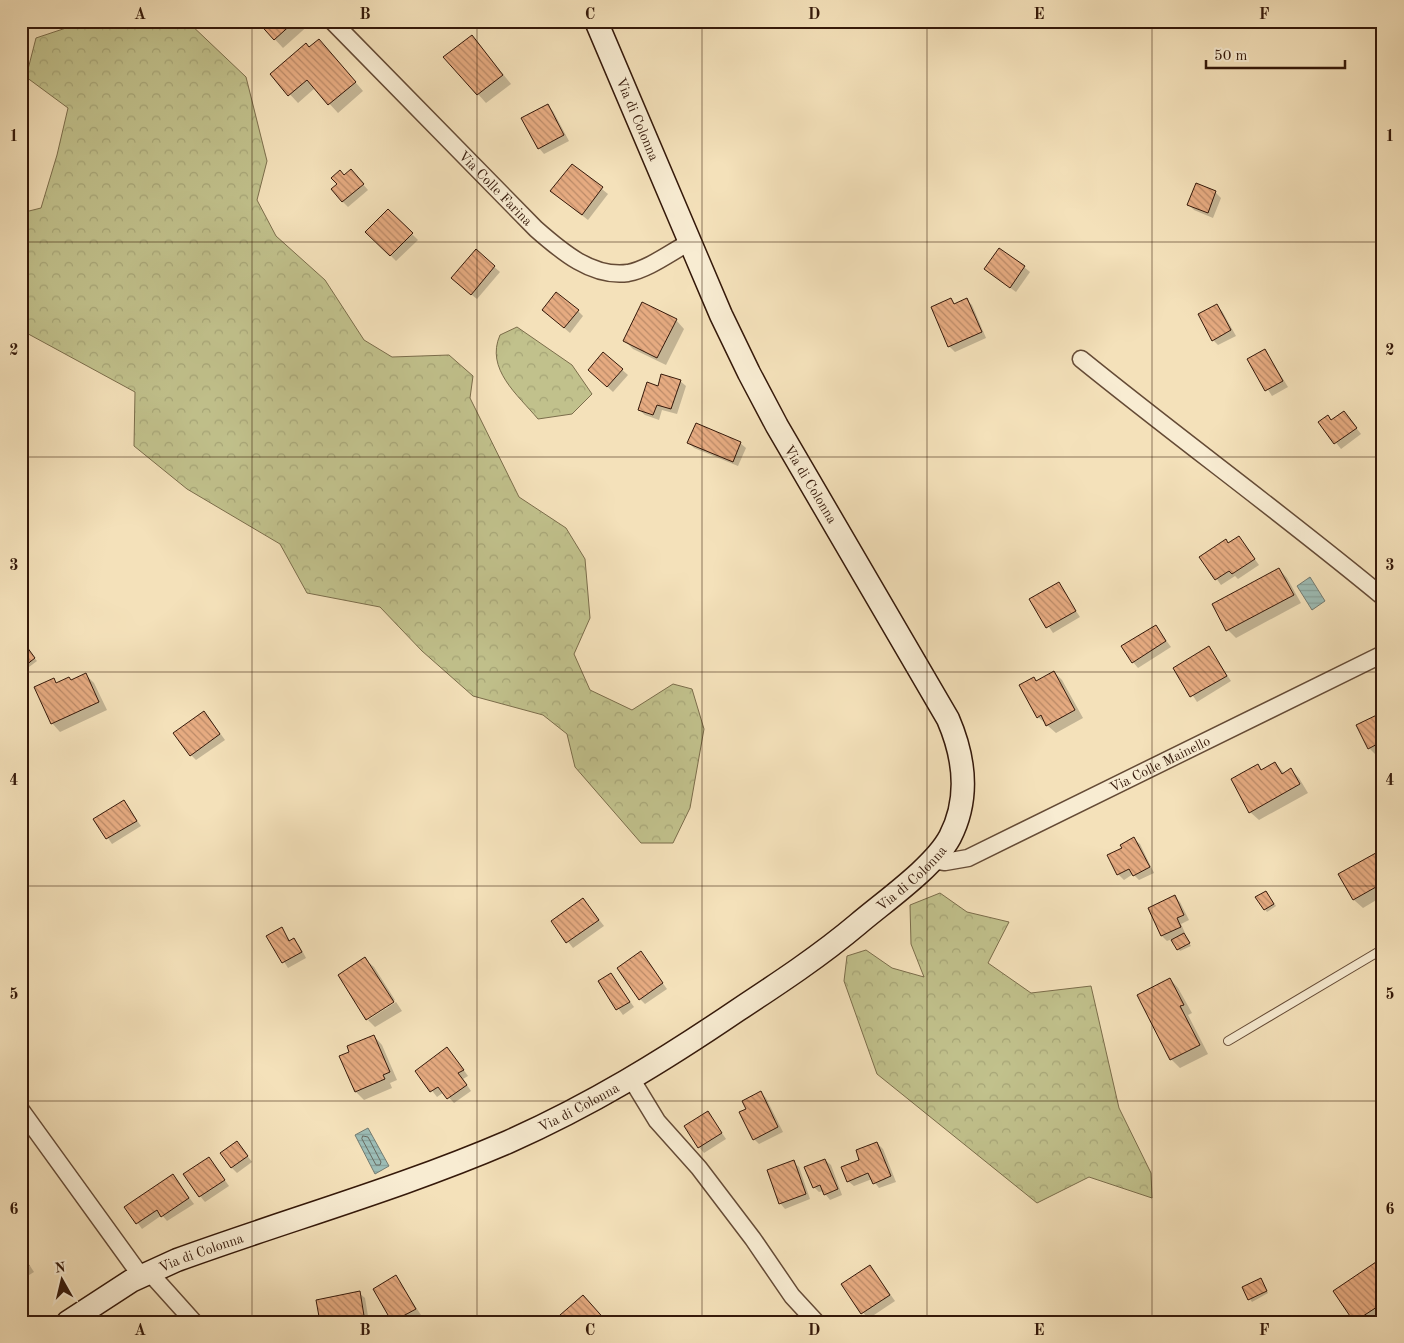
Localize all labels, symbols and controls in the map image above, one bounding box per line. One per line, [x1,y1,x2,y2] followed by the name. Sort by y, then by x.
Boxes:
[134,7,146,23] text: A
[359,7,371,23] text: B
[585,7,595,23] text: C
[808,7,820,23] text: D
[1033,7,1045,23] text: E
[1259,7,1270,23] text: F
[1206,38,1345,70] scale bar
[1214,49,1248,64] text: 50 m
[613,76,661,163] street label: Via di Colonna
[9,129,19,145] text: 1
[1385,129,1395,145] text: 1
[456,149,535,229] street label: Via Colle Farina
[9,343,19,359] text: 2
[1385,343,1395,359] text: 2
[781,443,839,526] street label: Via di Colonna
[9,558,19,574] text: 3
[1385,558,1395,574] text: 3
[1108,734,1213,795] street label: Via Colle Mainello
[9,773,19,789] text: 4
[1385,773,1395,789] text: 4
[874,844,950,914] street label: Via di Colonna
[9,987,19,1003] text: 5
[1385,987,1395,1003] text: 5
[537,1081,622,1135] street label: Via di Colonna
[9,1202,19,1218] text: 6
[1385,1202,1395,1218] text: 6
[157,1231,245,1275] street label: Via di Colonna
[38,1256,88,1306] north arrow
[54,1260,67,1276] text: N
[134,1323,146,1339] text: A
[359,1323,371,1339] text: B
[585,1323,595,1339] text: C
[808,1323,820,1339] text: D
[1033,1323,1045,1339] text: E
[1259,1323,1270,1339] text: F

